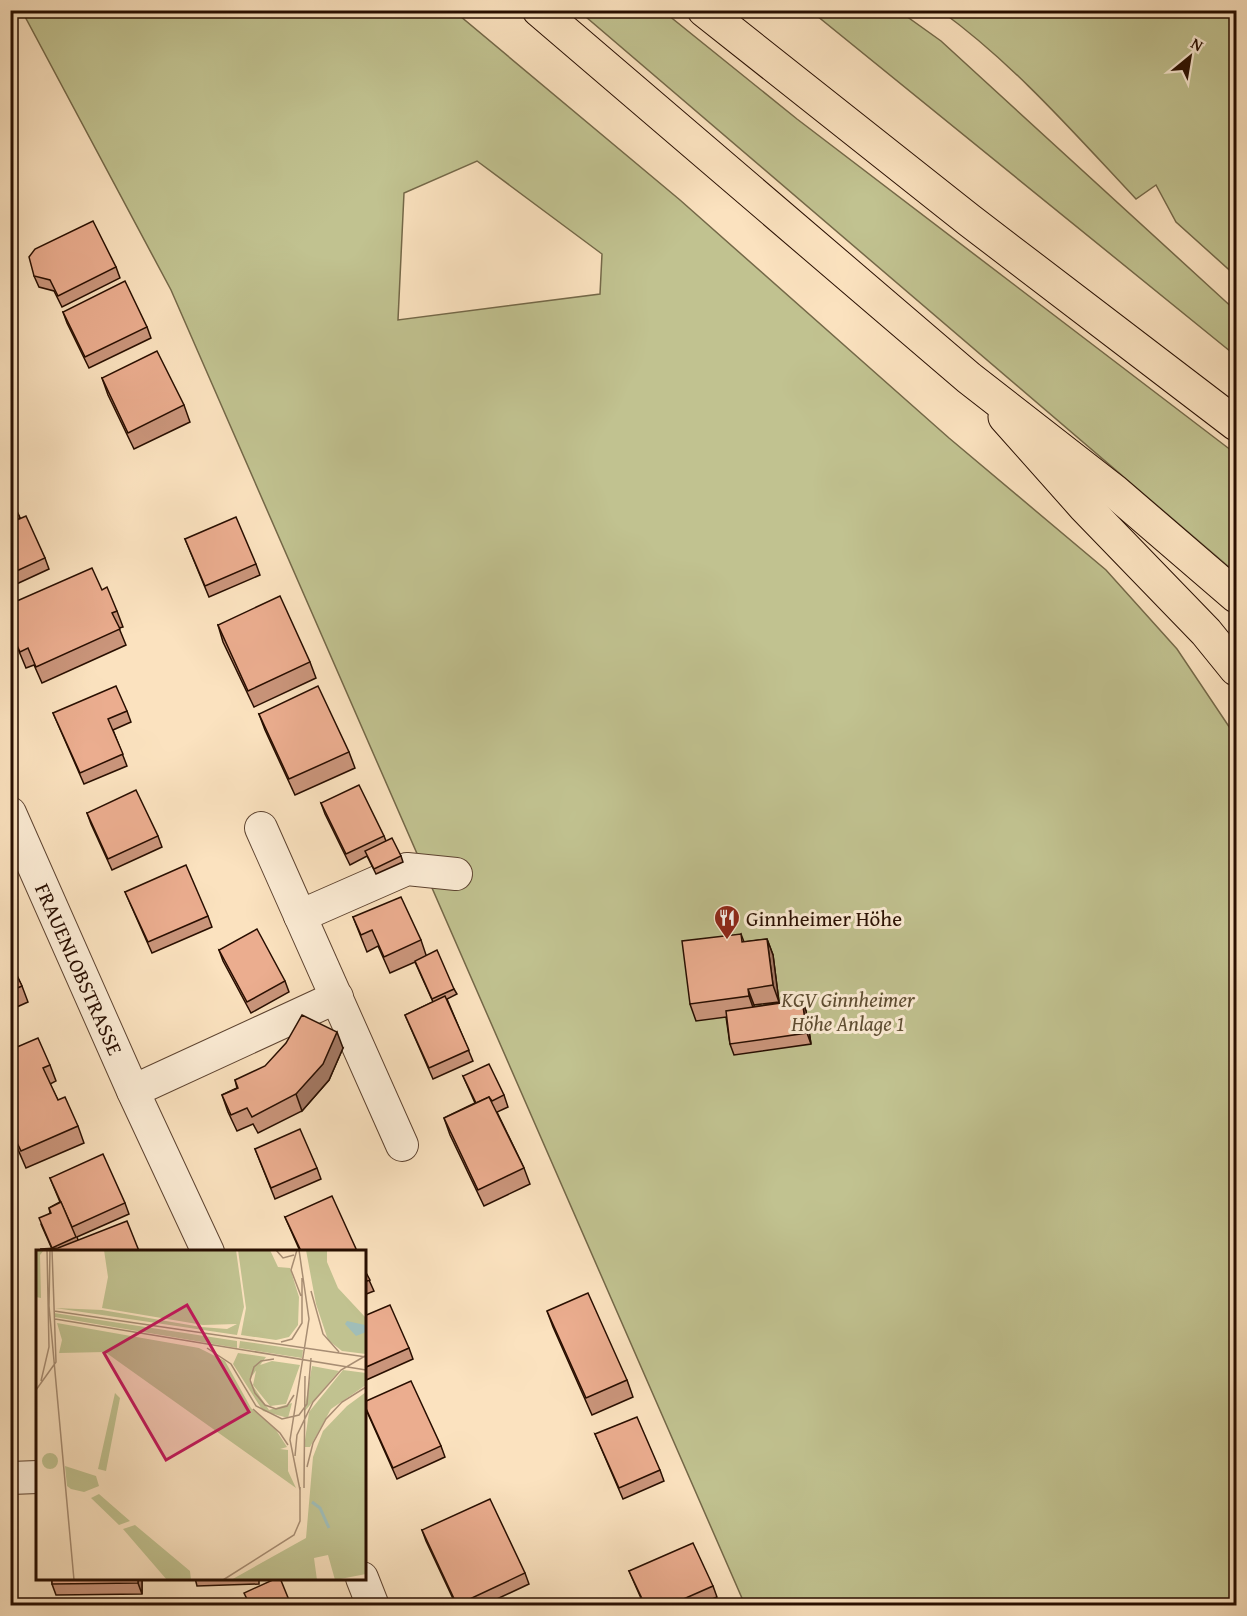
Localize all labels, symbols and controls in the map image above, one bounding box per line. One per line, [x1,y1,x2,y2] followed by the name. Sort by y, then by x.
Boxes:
[1160,27,1220,87] north arrow
[1187,31,1208,57] text: N
[27,878,131,1060] street label: FRAUENLOBSTRASSE
[712,903,742,941] restaurant icon: Ginnheimer Höhe
[746,903,902,934] place label: Ginnheimer Höhe
[780,984,916,1039] park label: KGV Ginnheimer Höhe Anlage 1
[36,1250,366,1580] inset map

